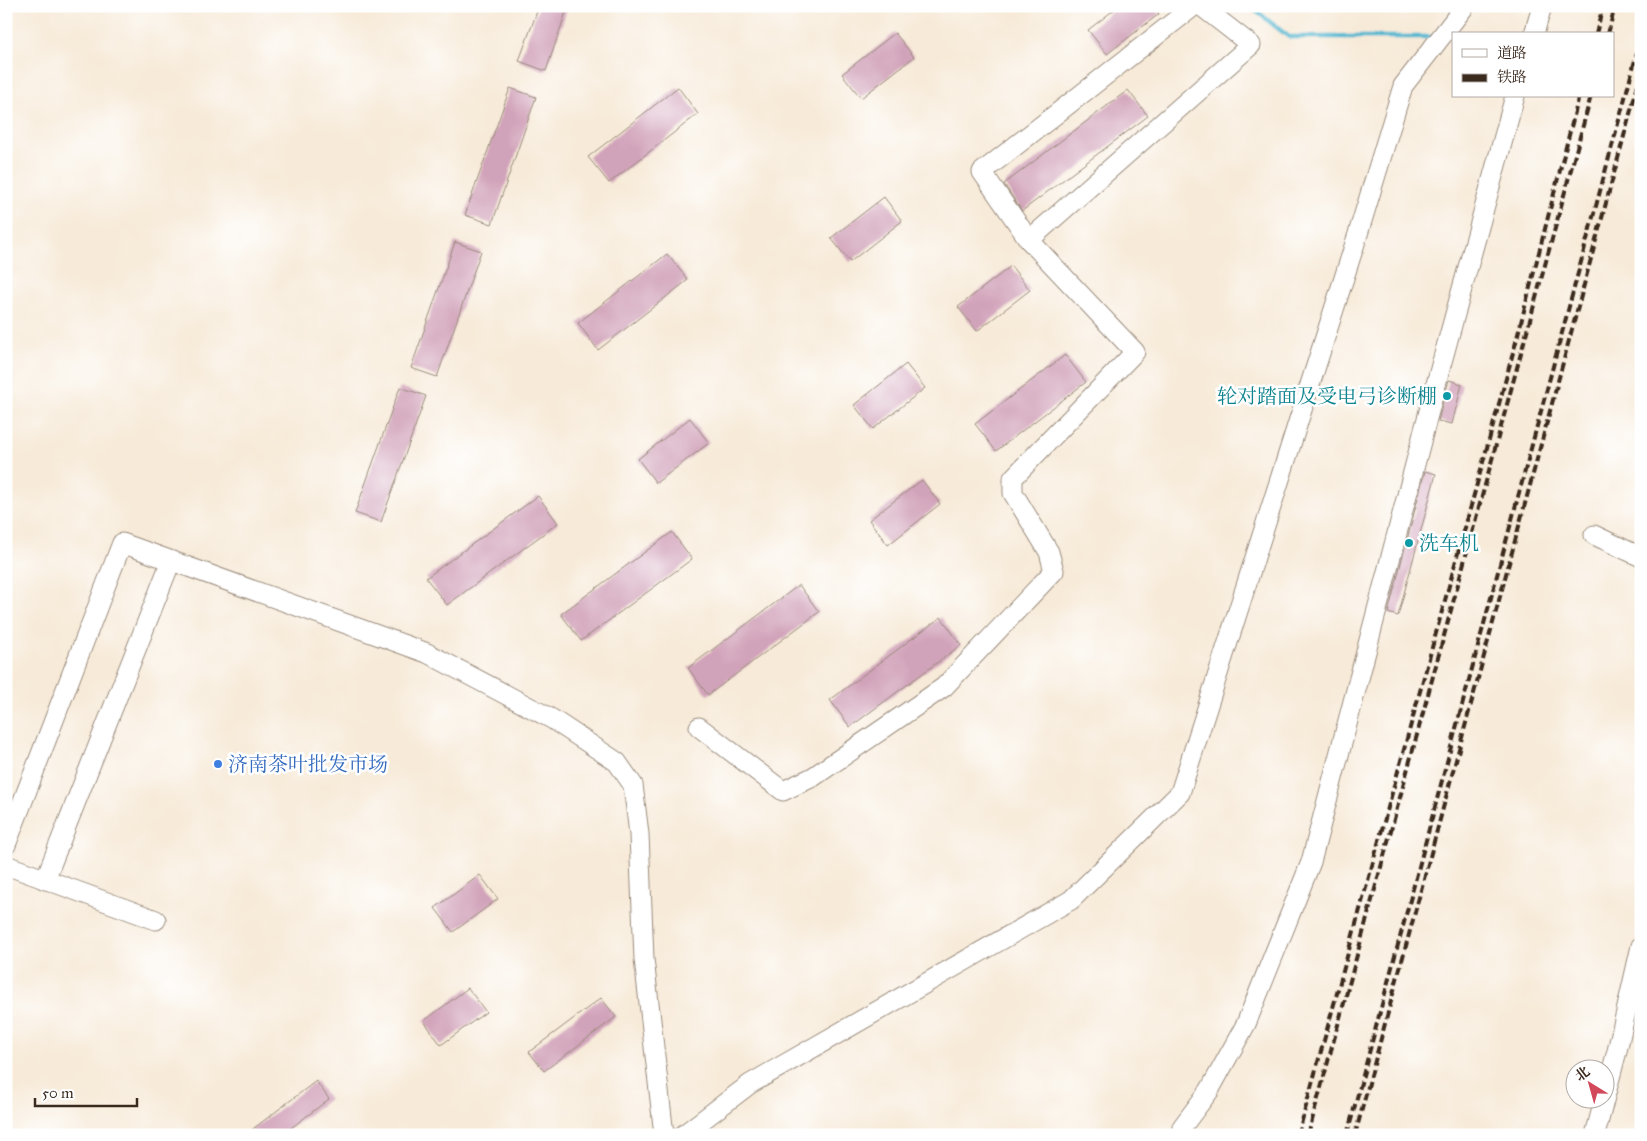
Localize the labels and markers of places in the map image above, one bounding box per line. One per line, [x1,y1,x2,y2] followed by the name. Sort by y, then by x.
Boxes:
[1217,384,1437,408] place label: 轮对踏面及受电弓诊断棚
[1441,390,1453,402] marker: 轮对踏面及受电弓诊断棚
[1419,531,1479,555] place label: 洗车机
[1403,537,1415,549] marker: 洗车机
[228,752,388,776] place label: 济南茶叶批发市场
[212,758,224,770] marker: 济南茶叶批发市场

